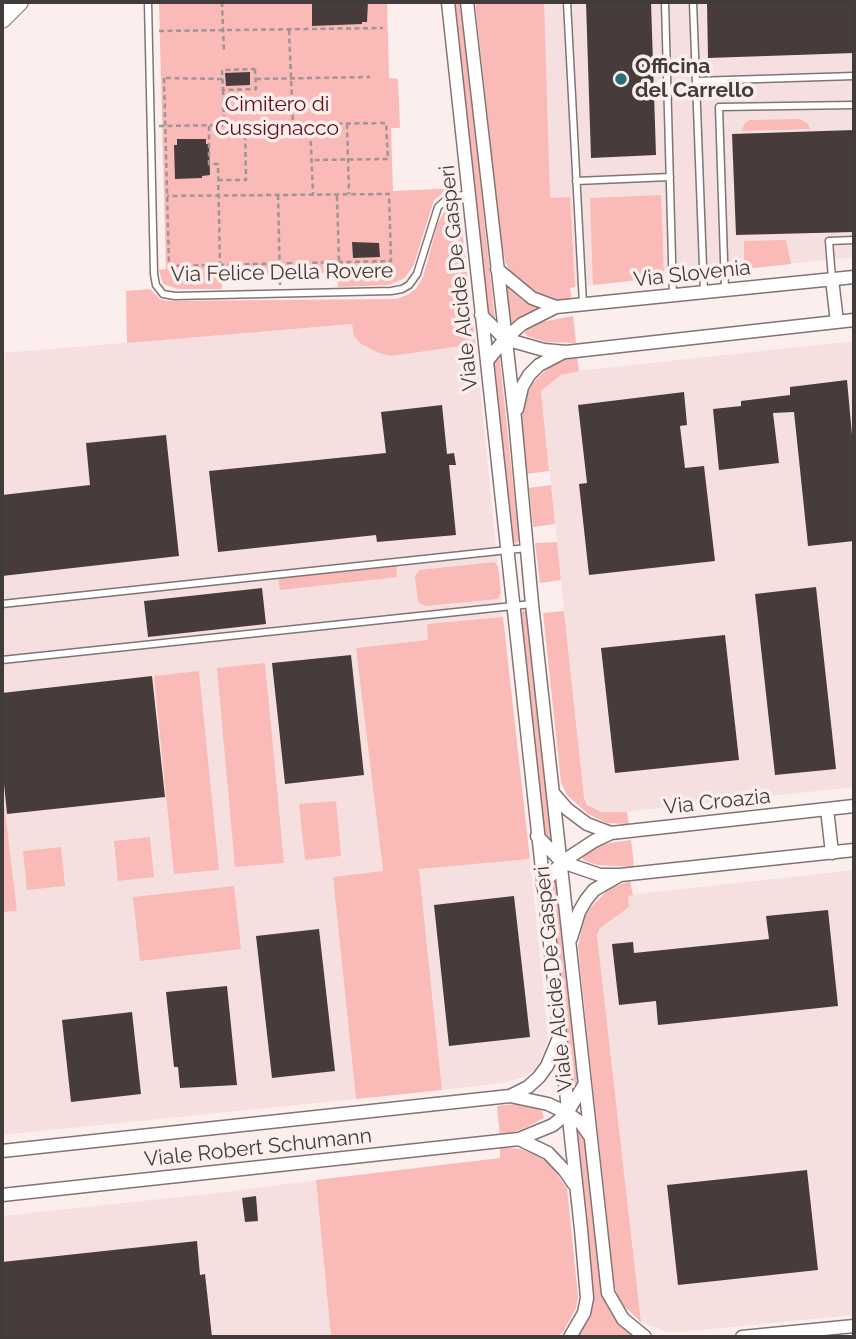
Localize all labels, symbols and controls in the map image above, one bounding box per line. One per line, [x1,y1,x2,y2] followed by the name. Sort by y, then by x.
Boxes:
[635,54,754,104] place label: Officina del Carrello
[613,71,629,87] marker: Officina del Carrello
[215,92,339,142] park label: Cimitero di Cussignacco
[435,164,483,392] street label: Viale Alcide De Gasperi
[632,255,752,293] street label: Via Slovenia
[171,258,393,288] street label: Via Felice Della Rovere
[662,784,772,820] street label: Via Croazia
[530,865,578,1093] street label: Viale Alcide De Gasperi
[143,1124,373,1172] street label: Viale Robert Schumann

